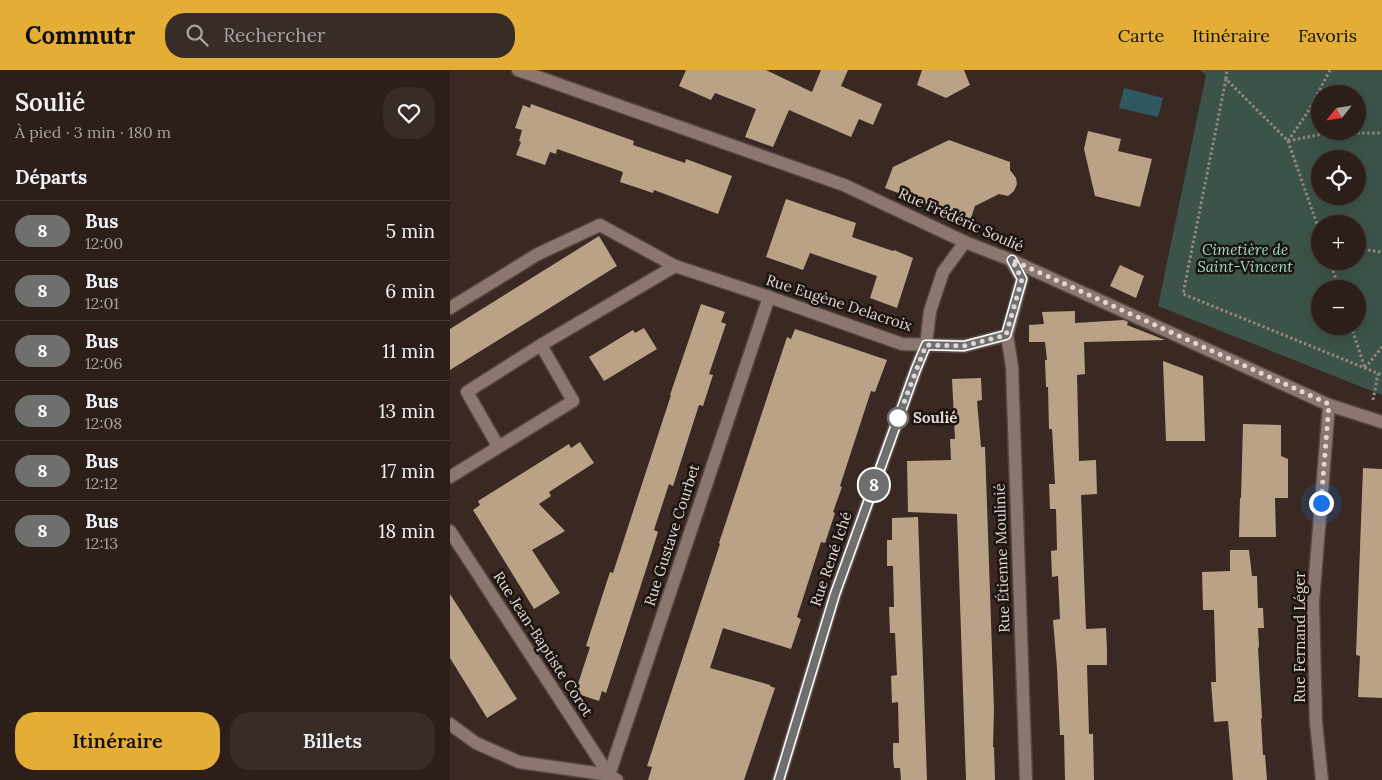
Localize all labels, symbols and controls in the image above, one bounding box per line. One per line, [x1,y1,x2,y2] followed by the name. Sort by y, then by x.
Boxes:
[165,13,515,58] search box
[25,20,135,51] text: Commutr
[183,21,211,49] icon: search
[223,23,325,47] text: Rechercher
[1118,24,1164,47] text: Carte
[1192,24,1270,47] text: Itinéraire
[1298,24,1357,47] text: Favoris
[1311,85,1366,140] north arrow
[1311,85,1366,335] map controls
[15,87,85,118] text: Soulié
[383,87,435,139] button: heart
[15,122,171,142] text: À pied · 3 min · 180 m
[1311,150,1366,205] button: locate
[15,165,87,189] text: Départs
[896,183,1027,256] street label: Rue Frédéric Soulié
[85,209,118,233] text: Bus
[1311,215,1366,270] button: +
[37,219,48,242] text: 8
[386,219,435,243] text: 5 min
[85,233,123,253] text: 12:00
[1197,240,1293,276] park label: Cimetière de Saint-Vincent
[85,269,118,293] text: Bus
[764,270,915,335] street label: Rue Eugène Delacroix
[37,279,48,302] text: 8
[385,279,435,303] text: 6 min
[1311,280,1366,335] button: −
[85,293,119,313] text: 12:01
[85,329,118,353] text: Bus
[37,339,48,362] text: 8
[382,339,435,363] text: 11 min
[85,353,123,373] text: 12:06
[85,389,118,413] text: Bus
[37,399,48,422] text: 8
[379,399,435,423] text: 13 min
[887,407,909,429] marker: Soulié
[913,408,957,427] place label: Soulié
[85,413,122,433] text: 12:08
[85,449,118,473] text: Bus
[37,459,48,482] text: 8
[380,459,435,483] text: 17 min
[640,461,703,608] street label: Rue Gustave Courbet
[858,469,890,501] line badge: 8
[85,473,118,493] text: 12:12
[869,473,879,496] text: 8
[989,483,1014,633] street label: Rue Étienne Moulinié
[1309,491,1334,516] your location
[85,509,118,533] text: Bus
[805,509,856,609] street label: Rue René Iché
[37,519,48,542] text: 8
[379,519,435,543] text: 18 min
[85,533,118,553] text: 12:13
[489,568,598,720] street label: Rue Jean-Baptiste Corot
[1290,571,1309,703] street label: Rue Fernand Léger
[15,712,220,770] button: Itinéraire
[230,712,435,770] button: Billets

